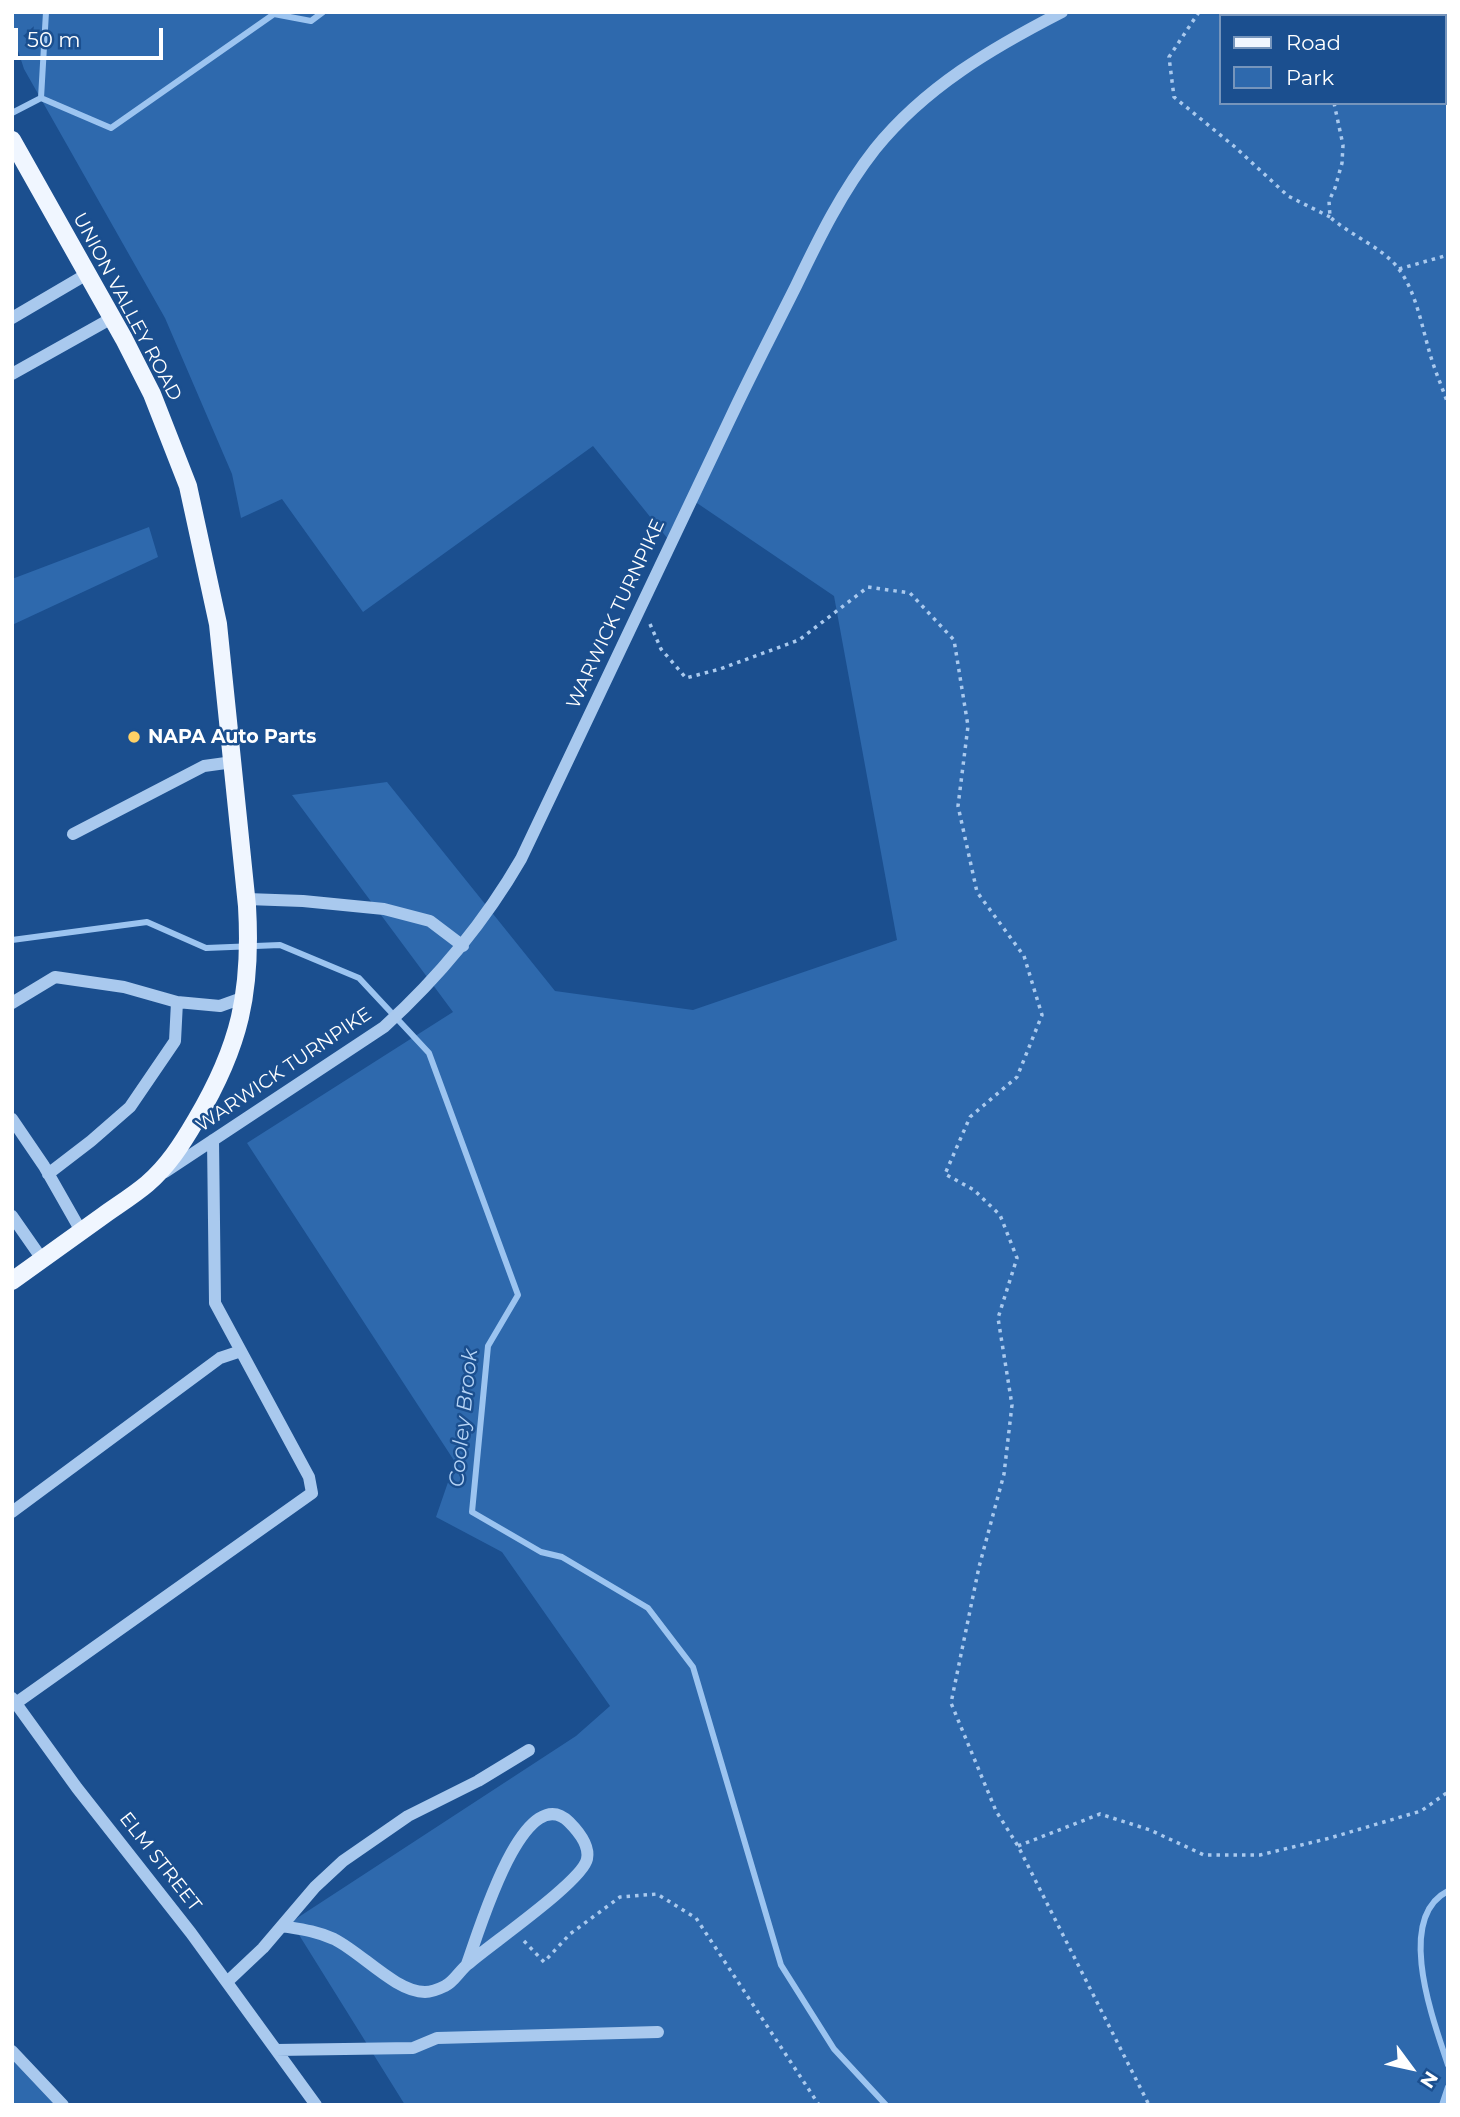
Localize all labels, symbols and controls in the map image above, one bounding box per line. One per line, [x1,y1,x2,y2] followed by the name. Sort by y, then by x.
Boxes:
[18,14,166,58] scale bar
[1218,14,1446,105] legend
[27,27,81,52] text: 50 m
[1286,30,1341,55] text: Road
[1286,65,1334,90] text: Park
[68,209,186,405] street label: UNION VALLEY ROAD
[562,516,670,712] street label: WARWICK TURNPIKE
[148,726,316,748] place label: NAPA Auto Parts
[126,729,142,745] marker: NAPA Auto Parts
[192,1003,376,1137] street label: WARWICK TURNPIKE
[444,1348,484,1488] water label: Cooley Brook
[114,1808,206,1916] street label: ELM STREET
[1376,2033,1446,2103] north arrow
[1415,2067,1443,2092] text: N

